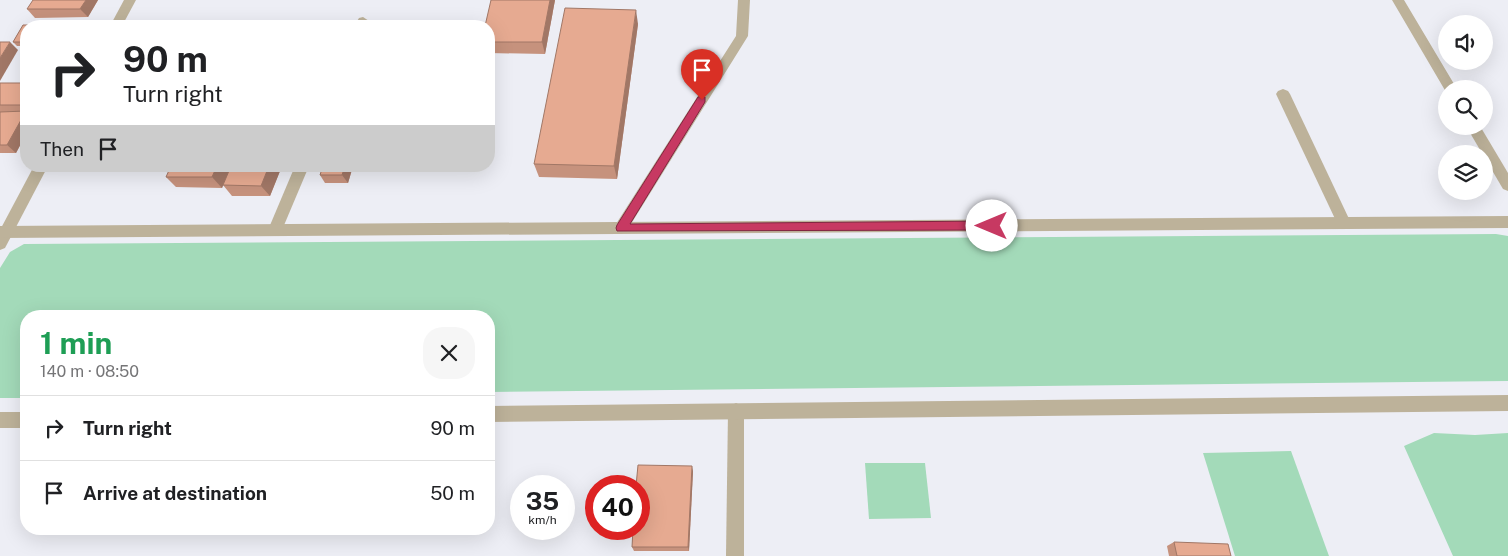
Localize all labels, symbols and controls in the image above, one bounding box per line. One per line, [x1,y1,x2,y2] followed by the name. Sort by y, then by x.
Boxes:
[1438,15,1493,200] map controls
[1438,15,1493,70] button: sound
[123,39,208,80] text: 90 m
[40,40,105,105] icon: right
[681,49,723,100] pin
[688,56,716,84] icon: arrive
[1438,80,1493,135] button: search
[123,81,223,107] text: Turn right
[94,135,122,163] icon: arrive
[40,138,84,160] text: Then
[1438,145,1493,200] button: layers
[965,199,1017,251] position arrow
[40,325,112,361] text: 1 min
[423,327,475,379] button: close
[40,362,139,381] text: 140 m · 08:50
[40,414,68,442] icon: right
[83,417,172,439] text: Turn right
[431,417,475,439] text: 90 m
[585,475,650,540] speed limit sign: 40
[40,479,68,507] icon: arrive
[83,482,267,504] text: Arrive at destination
[430,482,475,504] text: 50 m
[526,486,559,516] text: 35
[528,513,557,527] text: km/h

